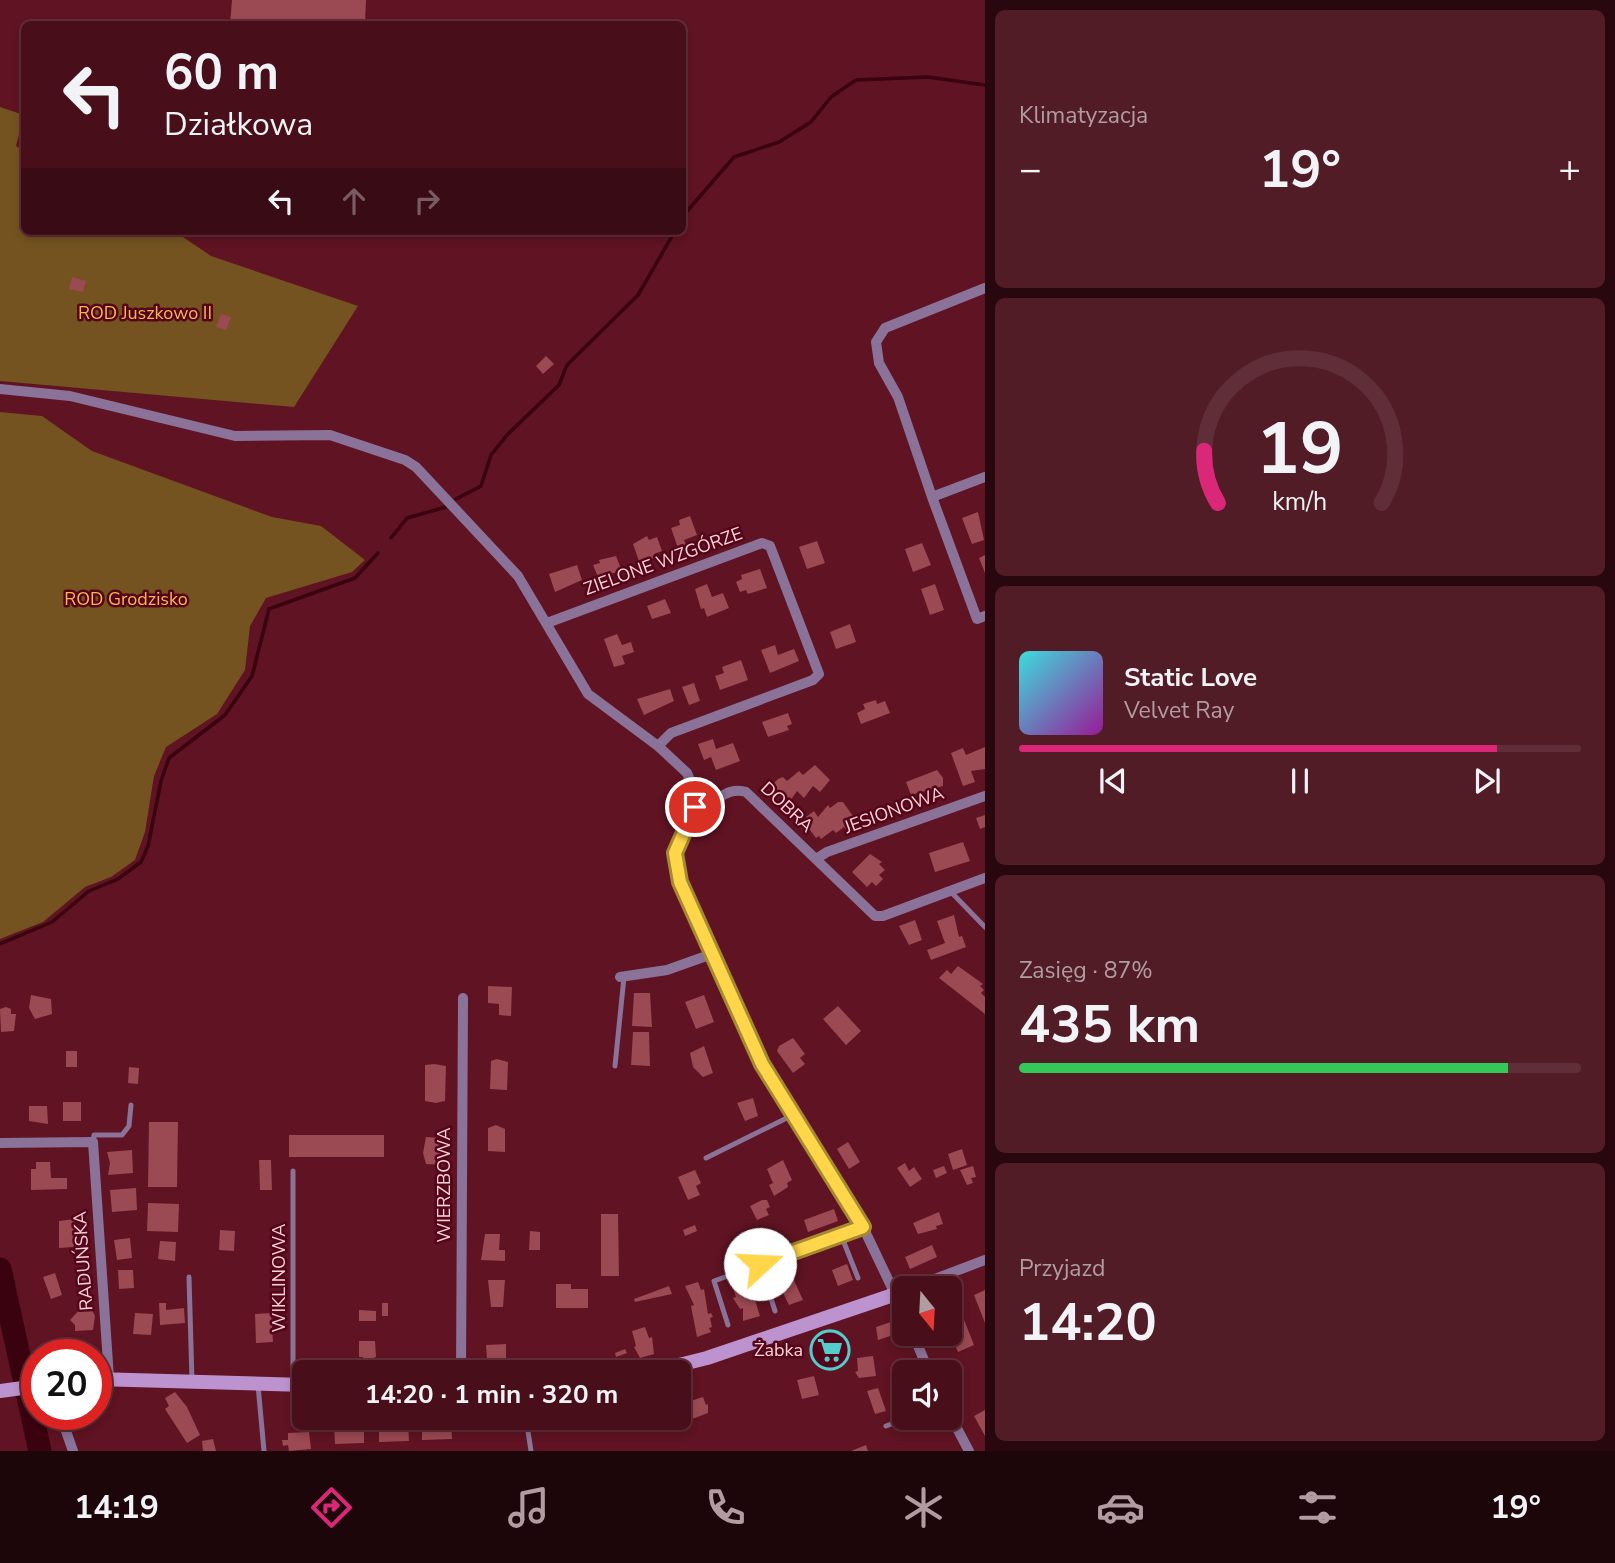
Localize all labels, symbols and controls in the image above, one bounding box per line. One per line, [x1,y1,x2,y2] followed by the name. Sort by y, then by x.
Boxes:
[164,39,279,106] text: 60 m
[49,49,140,140] icon: left
[1019,100,1148,131] text: Klimatyzacja
[164,103,313,146] text: Działkowa
[1259,134,1341,205] text: 19°
[1019,144,1042,195] text: −
[1558,144,1581,195] text: +
[262,182,300,220] icon: left
[335,182,373,220] icon: ahead
[408,182,446,220] icon: right
[78,301,212,325] park label: ROD Juszkowo II
[1256,400,1344,500] text: 19
[1272,485,1328,519] text: km/h
[580,521,746,601] street label: ZIELONE WZGÓRZE
[64,587,188,611] park label: ROD Grodzisko
[1124,660,1257,695] text: Static Love
[1124,695,1234,726] text: Velvet Ray
[1094,762,1132,800] icon: previous
[1281,762,1319,800] icon: pause
[1468,762,1506,800] icon: next
[755,776,819,838] street label: DOBRA
[665,777,725,837] pin
[840,781,947,839] street label: JESIONOWA
[676,788,714,826] icon: arrive
[1019,955,1153,986] text: Zasięg · 87%
[1019,989,1200,1060] text: 435 km
[432,1127,456,1243] street label: WIERZBOWA
[68,1210,98,1312] street label: RADUŃSKA
[267,1224,291,1332] street label: WIKLINOWA
[723,1227,797,1301] position arrow
[1019,1253,1105,1284] text: Przyjazd
[892,1276,962,1346] north arrow
[892,1276,962,1430] map controls
[1019,1287,1157,1358] text: 14:20
[809,1329,851,1371] supermarket icon: Żabka
[754,1338,803,1362] place label: Żabka
[21,1339,112,1430] speed limit sign: 20
[892,1360,962,1430] button: sound
[365,1377,618,1412] text: 14:20 · 1 min · 320 m
[307,1483,356,1532] icon: directions
[504,1483,553,1532] icon: music
[701,1483,750,1532] icon: phone
[899,1483,948,1532] icon: climate
[1096,1483,1145,1532] icon: car
[1293,1483,1342,1532] icon: filters
[74,1486,159,1529] text: 14:19
[1490,1486,1541,1529] text: 19°

